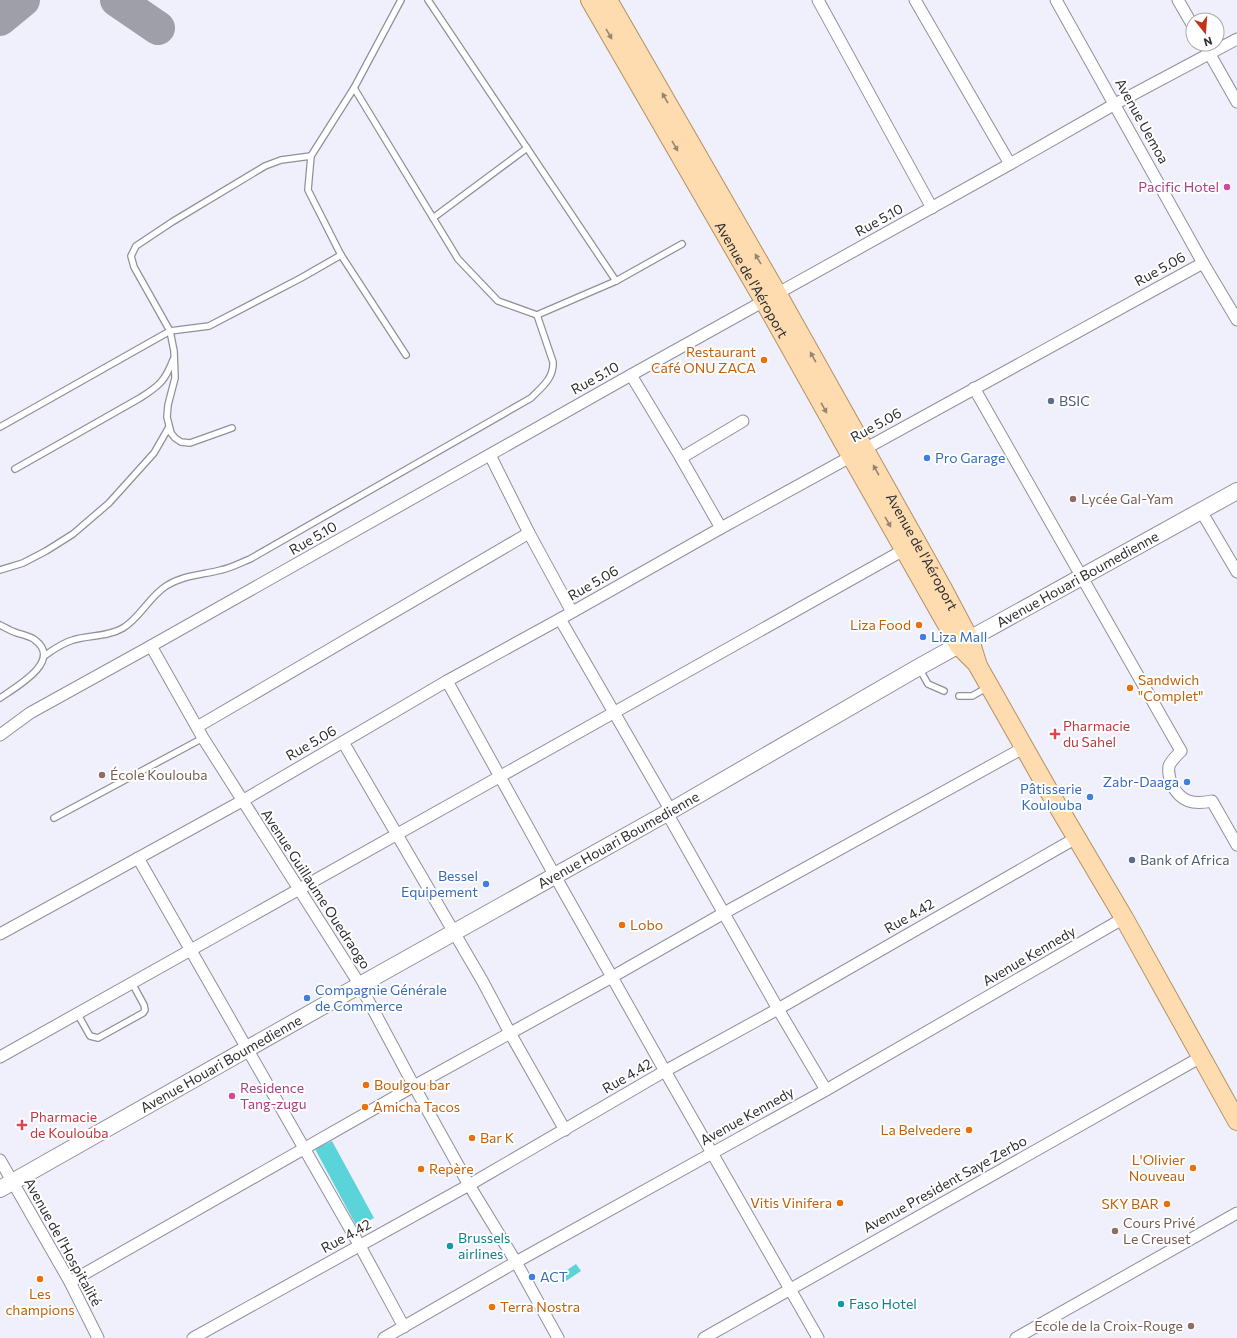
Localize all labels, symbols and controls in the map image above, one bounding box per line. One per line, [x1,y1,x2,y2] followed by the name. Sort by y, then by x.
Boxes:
[1185,12,1225,52] north arrow
[606,28,613,40] one-way arrow
[1202,35,1214,49] text: N
[1112,75,1173,166] street label: Avenue Uemoa
[661,92,668,104] one-way arrow
[671,140,678,152] one-way arrow
[1138,178,1219,195] place label: Pacific Hotel
[1222,182,1232,192] marker: Pacific Hotel
[852,199,906,240] street label: Rue 5.10
[712,218,792,341] street label: Avenue de l'Aéroport
[1131,248,1188,289] street label: Rue 5.06
[754,254,761,265] one-way arrow
[651,343,756,376] place label: Restaurant Café ONU ZACA
[809,351,816,362] one-way arrow
[759,355,769,365] marker: Restaurant Café ONU ZACA
[568,357,622,398] street label: Rue 5.10
[1059,392,1090,409] place label: BSIC
[1046,396,1056,406] marker: BSIC
[821,402,828,414] one-way arrow
[847,404,904,445] street label: Rue 5.06
[935,449,1005,466] place label: Pro Garage
[922,453,932,463] marker: Pro Garage
[873,464,880,476] one-way arrow
[883,490,962,613] street label: Avenue de l'Aéroport
[1081,490,1173,507] place label: Lycée Gal-Yam
[1068,494,1078,504] marker: Lycée Gal-Yam
[885,516,891,528] one-way arrow
[286,517,340,558] street label: Rue 5.10
[993,527,1161,631] street label: Avenue Houari Boumedienne
[564,561,621,604] street label: Rue 5.06
[850,616,911,633] place label: Liza Food
[914,620,924,630] marker: Liza Food
[931,628,987,645] place label: Liza Mall
[918,632,928,642] marker: Liza Mall
[1138,671,1203,704] place label: Sandwich "Complet"
[1125,683,1135,693] marker: Sandwich "Complet"
[1063,717,1130,750] place label: Pharmacie du Sahel
[282,721,339,764] street label: Rue 5.06
[1050,729,1060,739] marker: Pharmacie du Sahel
[110,766,208,783] place label: École Koulouba
[97,770,107,780] marker: École Koulouba
[1103,773,1179,790] place label: Zabr-Daaga
[1182,777,1192,787] marker: Zabr-Daaga
[1020,780,1082,813] place label: Pâtisserie Koulouba
[534,787,702,892] street label: Avenue Houari Boumedienne
[1085,792,1095,802] marker: Pâtisserie Koulouba
[258,806,375,972] street label: Avenue Guillaume Ouedraogo
[1140,851,1229,868] place label: Bank of Africa
[1127,855,1137,865] marker: Bank of Africa
[401,867,478,900] place label: Bessel Equipement
[481,879,491,889] marker: Bessel Equipement
[881,894,937,937] street label: Rue 4.42
[630,916,663,933] place label: Lobo
[617,920,627,930] marker: Lobo
[979,922,1078,989] street label: Avenue Kennedy
[315,981,447,1014] place label: Compagnie Générale de Commerce
[302,993,312,1003] marker: Compagnie Générale de Commerce
[137,1011,304,1116] street label: Avenue Houari Boumedienne
[599,1054,655,1097] street label: Rue 4.42
[374,1076,451,1093] place label: Boulgou bar
[240,1079,307,1112] place label: Residence Tang-zugu
[361,1080,371,1090] marker: Boulgou bar
[697,1083,797,1148] street label: Avenue Kennedy
[227,1091,237,1101] marker: Residence Tang-zugu
[373,1098,460,1115] place label: Amicha Tacos
[360,1102,370,1112] marker: Amicha Tacos
[30,1108,109,1141] place label: Pharmacie de Koulouba
[17,1120,27,1130] marker: Pharmacie de Koulouba
[880,1121,961,1138] place label: La Belvedere
[964,1125,974,1135] marker: La Belvedere
[480,1129,514,1146] place label: Bar K
[860,1131,1029,1236] street label: Avenue President Saye Zerbo
[467,1133,477,1143] marker: Bar K
[1129,1151,1185,1184] place label: L'Olivier Nouveau
[429,1160,474,1177] place label: Repère
[1188,1163,1198,1173] marker: L'Olivier Nouveau
[416,1164,426,1174] marker: Repère
[21,1175,106,1309] street label: Avenue de l'Hospitalité
[750,1194,832,1211] place label: Vitis Vinifera
[1102,1195,1159,1212] place label: SKY BAR
[835,1198,845,1208] marker: Vitis Vinifera
[1162,1199,1172,1209] marker: SKY BAR
[1123,1214,1195,1247] place label: Cours Privé Le Creuset
[318,1215,374,1256] street label: Rue 4.42
[1110,1226,1120,1236] marker: Cours Privé Le Creuset
[458,1229,510,1262] place label: Brussels airlines
[445,1241,455,1251] marker: Brussels airlines
[540,1268,568,1285] place label: ACT
[527,1272,537,1282] marker: ACT
[35,1274,45,1284] marker: Les champions
[5,1285,75,1318] place label: Les champions
[849,1295,917,1312] place label: Faso Hotel
[500,1298,580,1315] place label: Terra Nostra
[836,1299,846,1309] marker: Faso Hotel
[487,1302,497,1312] marker: Terra Nostra
[1034,1317,1183,1334] place label: Ecole de la Croix-Rouge
[1186,1321,1196,1331] marker: Ecole de la Croix-Rouge

